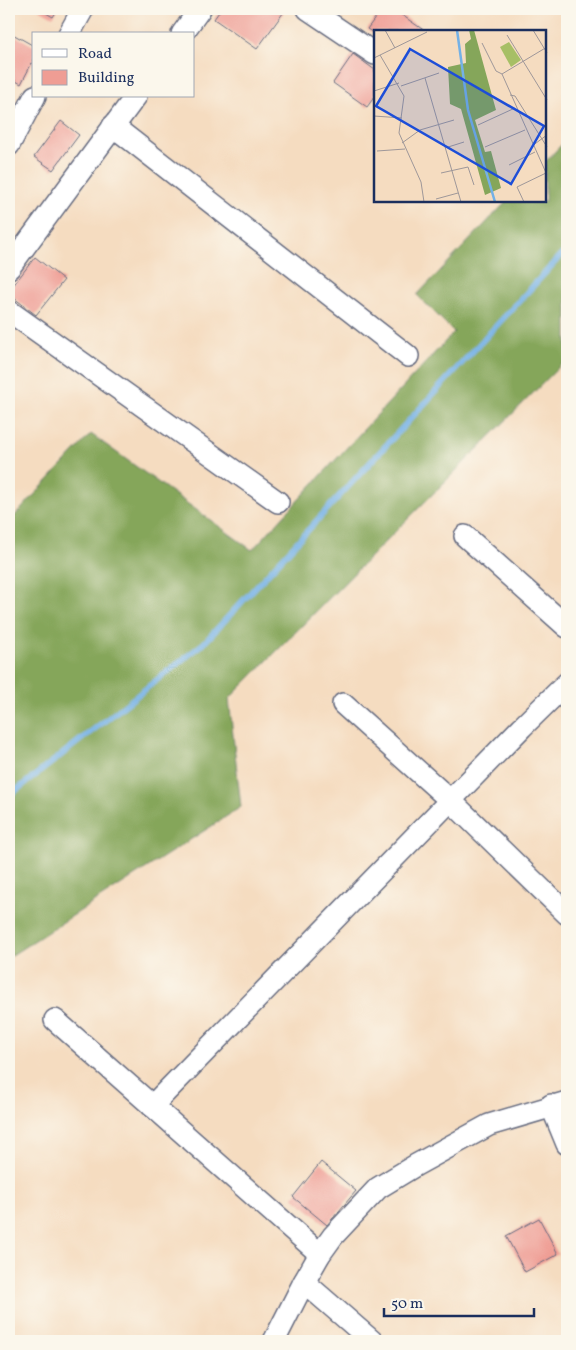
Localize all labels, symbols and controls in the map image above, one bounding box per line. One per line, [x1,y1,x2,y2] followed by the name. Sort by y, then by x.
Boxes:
[374,30,546,202] inset map
[32,32,195,98] legend
[78,44,112,65] text: Road
[78,68,135,89] text: Building
[384,1285,534,1317] scale bar
[391,1294,423,1315] text: 50 m

